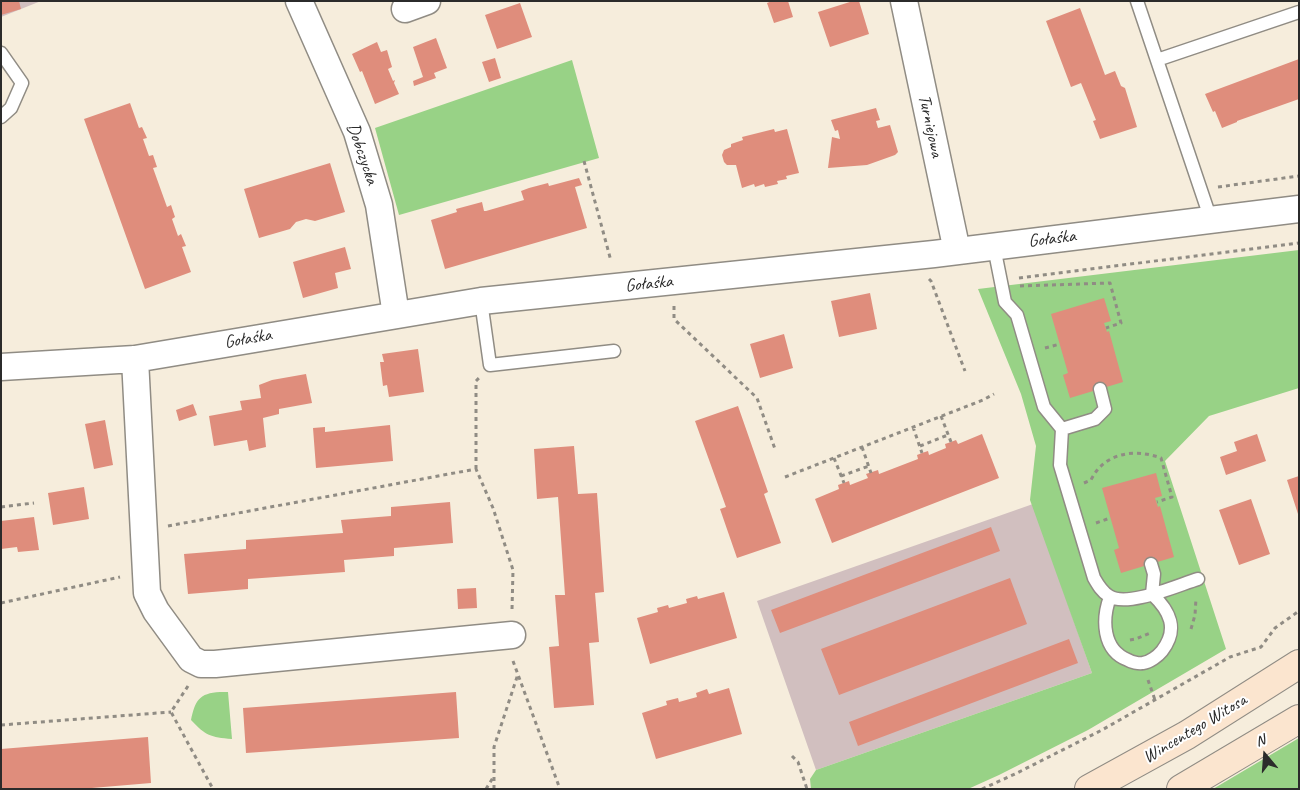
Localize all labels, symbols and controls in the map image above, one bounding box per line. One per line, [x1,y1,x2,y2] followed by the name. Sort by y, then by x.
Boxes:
[913,93,947,159] street label: Turniejowa
[341,120,383,188] street label: Dobczycka
[1027,225,1077,253] street label: Gołaśka
[624,271,674,297] street label: Gołaśka
[223,324,273,354] street label: Gołaśka
[1139,690,1251,768] street label: Wincentego Witosa
[1240,730,1290,780] north arrow
[1253,731,1267,750] text: N

